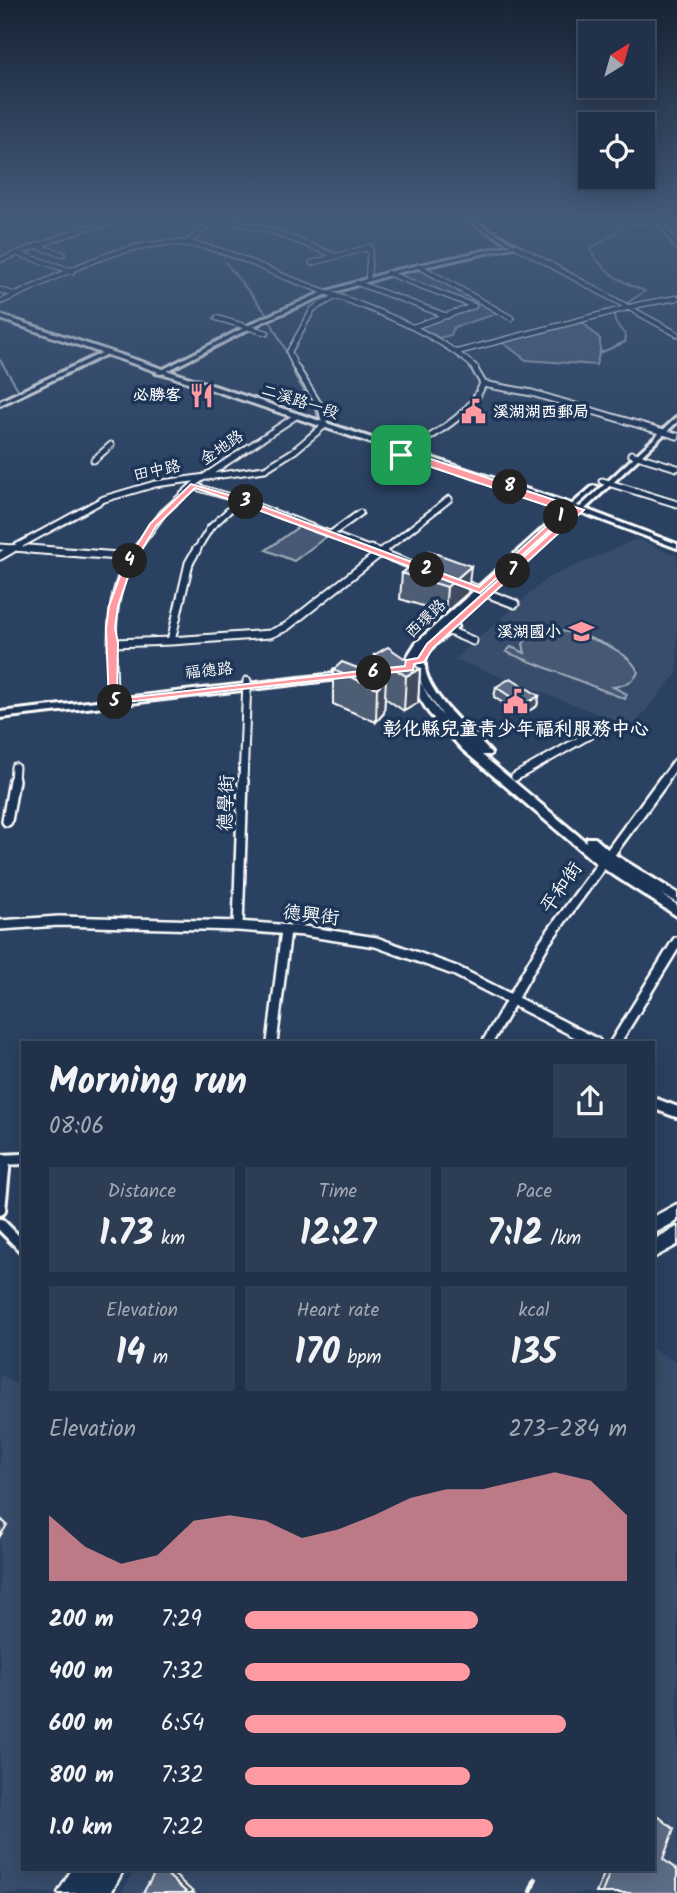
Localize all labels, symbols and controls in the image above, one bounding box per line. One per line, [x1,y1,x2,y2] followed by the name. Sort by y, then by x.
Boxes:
[578,21,654,98] north arrow
[578,21,655,189] map controls
[578,112,655,189] button: locate
[258,378,342,426] street label: 二溪路一段
[187,381,215,409] restaurant icon: 必勝客
[133,383,181,408] place label: 必勝客
[459,398,487,426] public building icon: 溪湖湖西郵局
[493,400,589,425] place label: 溪湖湖西郵局
[195,424,249,472] street label: 金地路
[371,425,431,485] pin
[382,436,420,474] icon: arrive
[131,454,183,488] street label: 田中路
[492,470,528,504] pin: 8
[504,471,515,501] text: 8
[229,484,264,520] pin: 3
[240,486,251,516] text: 3
[544,500,578,534] pin: 1
[558,501,563,531] text: 1
[113,544,148,578] pin: 4
[124,545,135,575] text: 4
[410,552,444,588] pin: 2
[421,554,432,584] text: 2
[496,554,530,588] pin: 7
[508,555,517,585] text: 7
[400,593,452,645] street label: 西環路
[567,618,595,646] school or university icon: 溪湖國小
[497,620,561,645] place label: 溪湖國小
[184,656,234,686] street label: 福德路
[356,656,392,690] pin: 6
[368,657,379,687] text: 6
[97,684,132,720] pin: 5
[110,686,119,716] text: 5
[502,688,530,716] public building icon: 彰化縣兒童青少年福利服務中心
[383,715,649,745] place label: 彰化縣兒童青少年福利服務中心
[211,774,243,832] street label: 德學街
[533,856,591,920] street label: 平和街
[281,898,341,934] street label: 德興街
[49,1053,247,1113] text: Morning run
[553,1064,627,1138] button: share
[49,1109,104,1145] text: 08:06
[108,1177,176,1207] text: Distance
[319,1177,357,1207] text: Time
[516,1177,552,1207] text: Pace
[99,1207,153,1263] text: 1.73
[300,1207,376,1263] text: 12:27
[487,1207,543,1263] text: 7:12
[153,1224,185,1254] text: km
[543,1224,581,1254] text: /km
[106,1296,178,1326] text: Elevation
[297,1296,379,1326] text: Heart rate
[519,1296,549,1326] text: kcal
[116,1326,145,1382] text: 14
[295,1326,340,1382] text: 170
[510,1326,558,1382] text: 135
[145,1343,168,1373] text: m
[340,1343,381,1373] text: bpm
[49,1412,136,1448] text: Elevation
[508,1412,627,1448] text: 273–284 m
[49,1602,114,1638] text: 200 m
[161,1602,202,1638] text: 7:29
[49,1654,113,1690] text: 400 m
[161,1654,204,1690] text: 7:32
[49,1706,113,1742] text: 600 m
[161,1706,204,1742] text: 6:54
[49,1758,114,1794] text: 800 m
[161,1758,204,1794] text: 7:32
[49,1810,112,1846] text: 1.0 km
[161,1810,204,1846] text: 7:22

